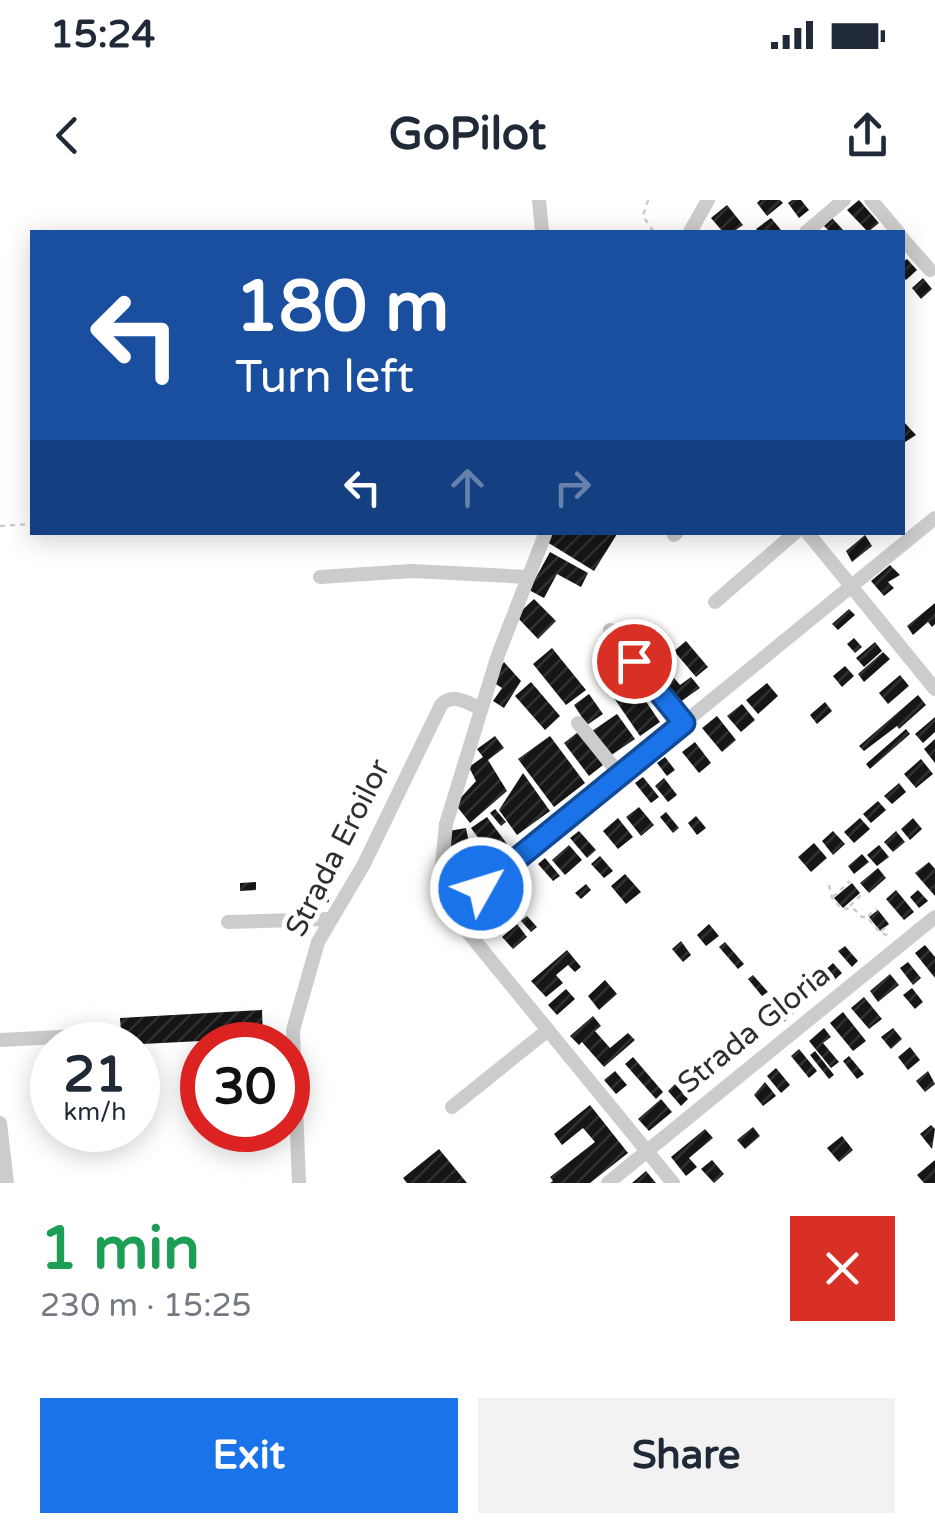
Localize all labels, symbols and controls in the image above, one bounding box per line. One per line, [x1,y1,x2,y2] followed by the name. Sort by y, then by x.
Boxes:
[50,12,155,58] text: 15:24
[40,108,95,163] icon: back
[389,108,546,162] text: GoPilot
[840,108,895,163] icon: share
[235,266,449,350] text: 180 m
[70,270,200,400] icon: left
[235,351,414,405] text: Turn left
[335,460,390,515] icon: left
[440,460,495,515] icon: ahead
[545,460,600,515] icon: right
[592,619,677,704] pin
[607,634,662,689] icon: arrive
[277,753,399,943] street label: Strada Eroilor
[429,836,533,940] position arrow
[670,956,838,1102] street label: Strada Gloria
[180,1022,310,1152] speed limit sign: 30
[64,1045,126,1105] text: 21
[64,1097,126,1127] text: km/h
[40,1213,200,1285] text: 1 min
[790,1216,895,1321] button: close
[40,1287,252,1325] text: 230 m · 15:25
[40,1398,458,1513] button: Exit
[478,1398,895,1513] button: Share

